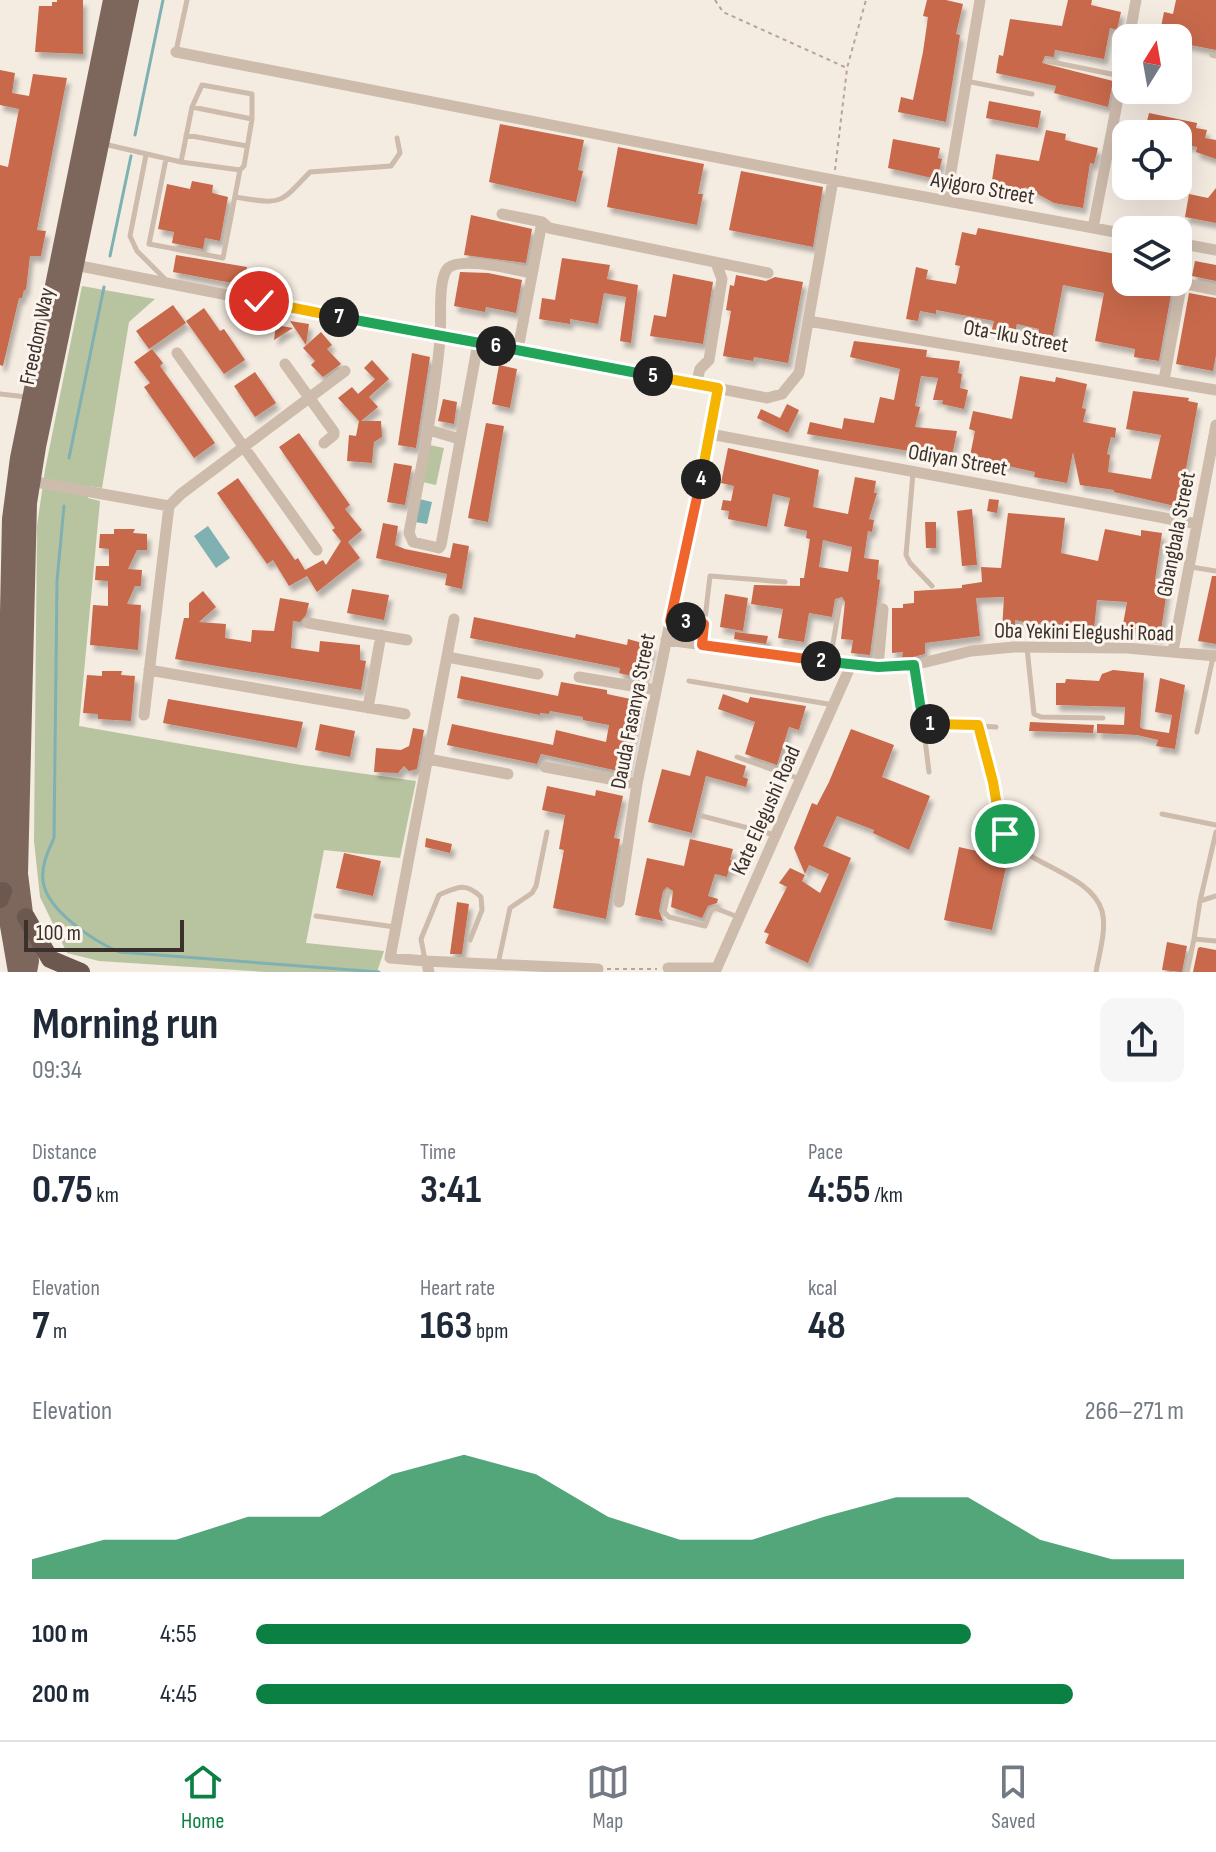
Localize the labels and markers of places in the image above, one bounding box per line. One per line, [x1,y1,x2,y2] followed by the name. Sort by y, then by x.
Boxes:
[225,267,293,335] pin
[319,297,359,337] pin: 7
[476,326,516,366] pin: 6
[633,356,673,396] pin: 5
[681,459,721,499] pin: 4
[666,602,706,642] pin: 3
[801,641,841,681] pin: 2
[910,704,950,744] pin: 1
[971,800,1039,868] pin

